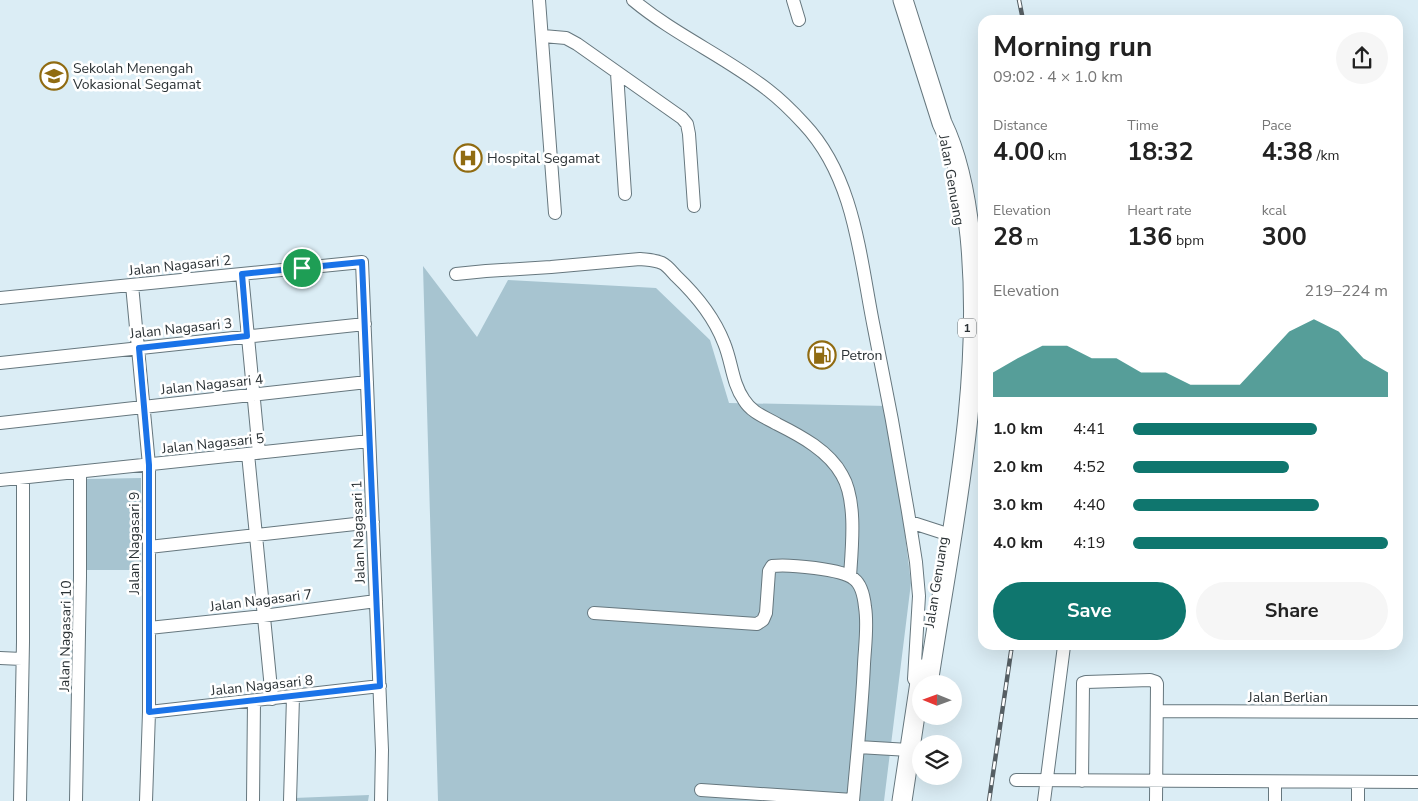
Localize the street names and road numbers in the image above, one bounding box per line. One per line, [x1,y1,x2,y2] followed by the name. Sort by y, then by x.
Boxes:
[934,132,969,227] street label: Jalan Genuang
[127,251,232,280] street label: Jalan Nagasari 2
[128,314,233,343] street label: Jalan Nagasari 3
[958,318,976,338] road number: 1
[159,370,264,399] street label: Jalan Nagasari 4
[160,429,265,458] street label: Jalan Nagasari 5
[347,480,370,585] street label: Jalan Nagasari 1
[125,492,144,595] street label: Jalan Nagasari 9
[920,535,953,630] street label: Jalan Genuang
[55,580,76,693] street label: Jalan Nagasari 10
[208,585,313,616] street label: Jalan Nagasari 7
[209,671,314,700] street label: Jalan Nagasari 8
[1247,688,1328,707] street label: Jalan Berlian

